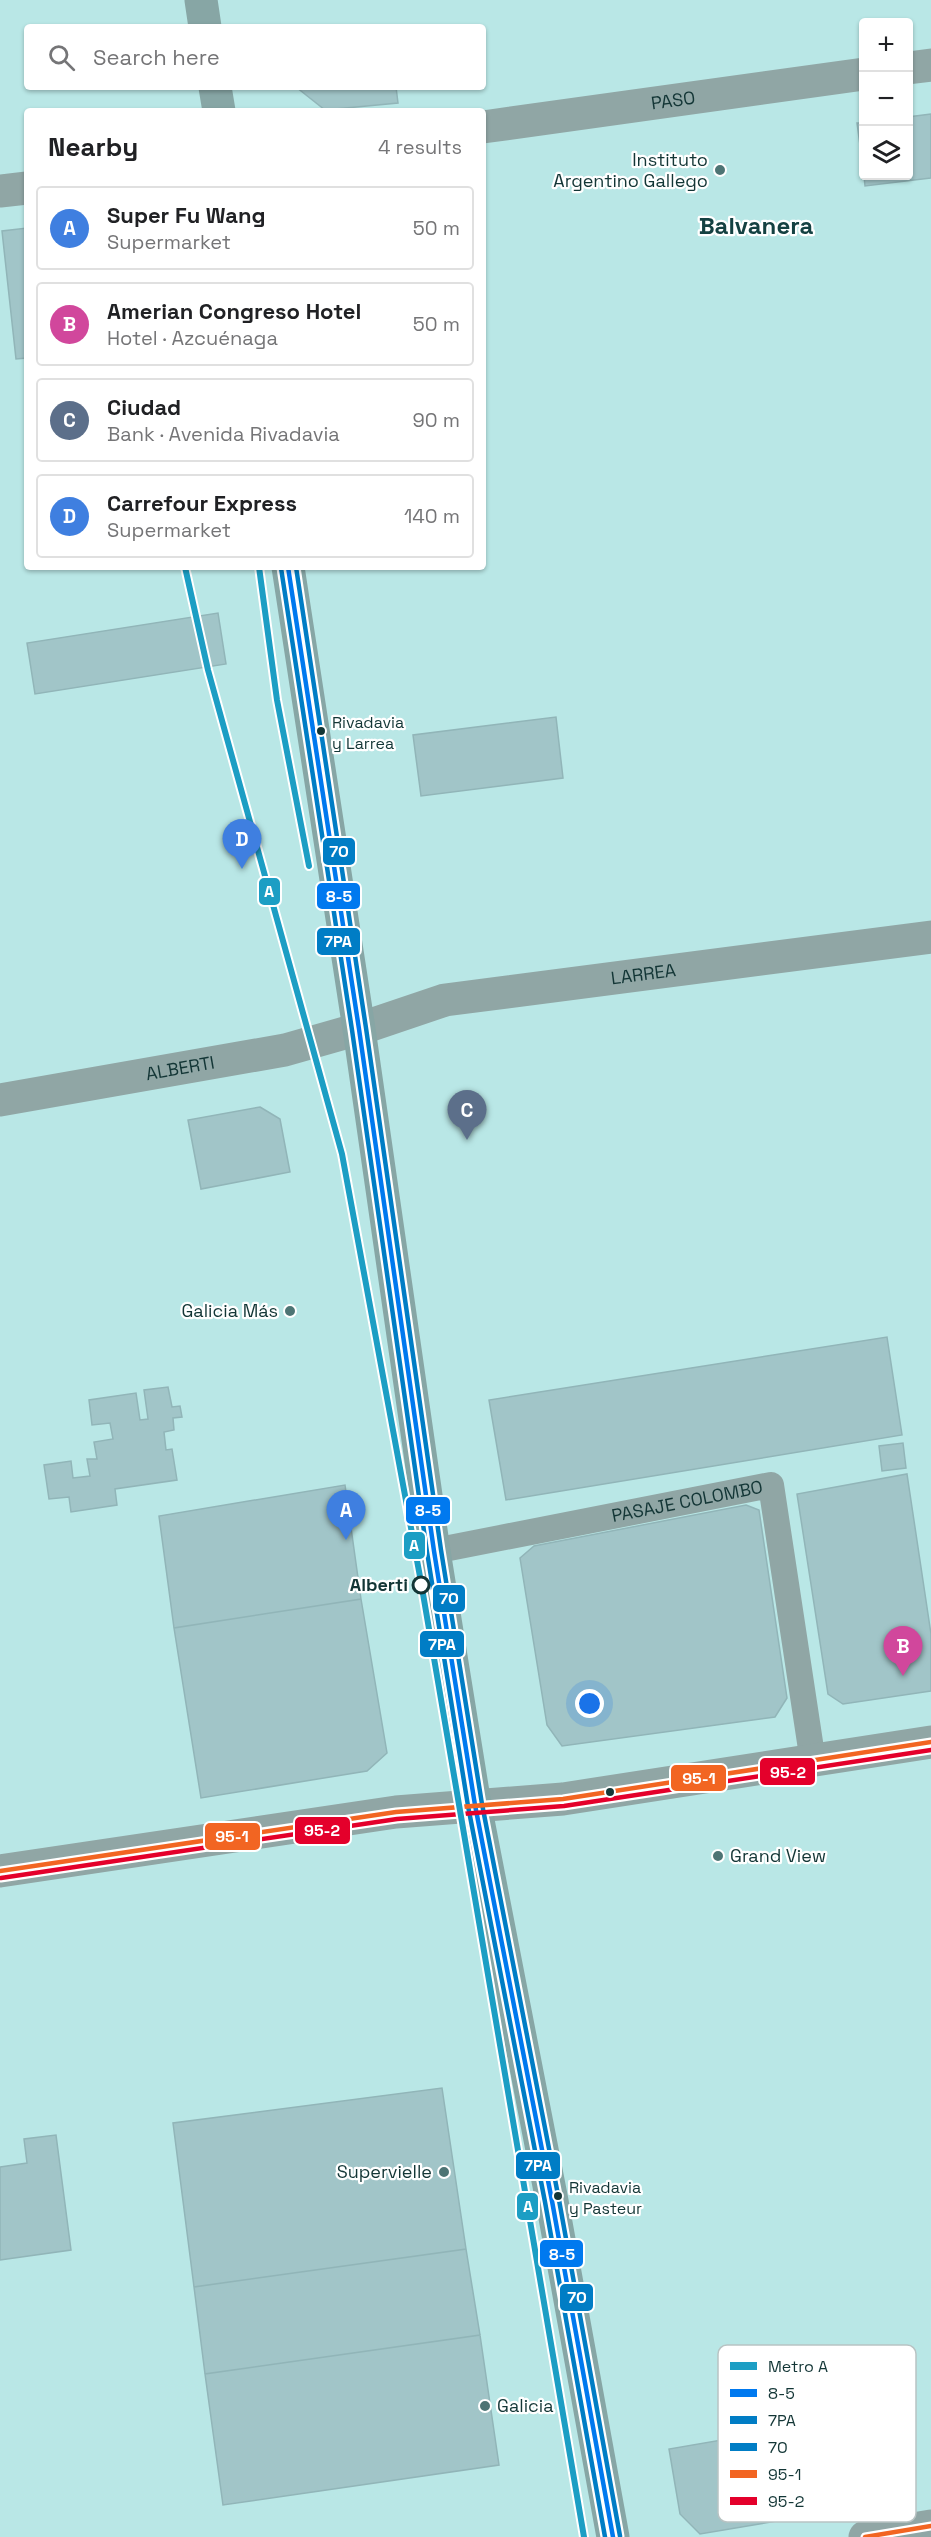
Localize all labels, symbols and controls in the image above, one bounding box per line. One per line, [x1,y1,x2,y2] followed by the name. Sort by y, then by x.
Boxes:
[859,18,913,180] map controls
[859,18,913,72] button: +
[24,24,486,90] search box
[45,41,78,74] icon: search
[93,43,220,71] text: Search here
[859,72,913,126] button: −
[650,86,697,114] street label: PASO
[859,126,913,180] button: layers
[48,130,138,164] text: Nearby
[378,134,462,160] text: 4 results
[553,148,708,192] place label: Instituto Argentino Gallego
[713,163,727,177] marker: Instituto Argentino Gallego
[107,201,266,229] text: Super Fu Wang
[699,210,813,241] district label: Balvanera
[63,215,76,241] text: A
[413,215,460,241] text: 50 m
[107,229,231,255] text: Supermarket
[107,297,361,325] text: Amerian Congreso Hotel
[63,311,76,337] text: B
[413,311,460,337] text: 50 m
[107,325,278,351] text: Hotel · Azcuénaga
[107,393,181,421] text: Ciudad
[63,407,76,433] text: C
[413,407,460,433] text: 90 m
[107,421,340,447] text: Bank · Avenida Rivadavia
[107,489,297,517] text: Carrefour Express
[63,503,76,529] text: D
[404,503,460,529] text: 140 m
[107,517,231,543] text: Supermarket
[332,712,404,754] place label: Rivadavia y Larrea
[315,725,327,737] marker: Rivadavia y Larrea
[222,820,262,869] pin: D
[322,837,356,866] line badge: 7O
[329,841,349,862] text: 7O
[258,877,281,906] line badge: A
[264,881,274,902] text: A
[316,882,361,910] line badge: 8-5
[326,886,352,907] text: 8-5
[316,927,361,956] line badge: 7PA
[324,931,352,952] text: 7PA
[609,958,677,989] street label: LARREA
[144,1051,216,1085] street label: ALBERTI
[448,1090,486,1140] pin: C
[181,1299,278,1322] place label: Galicia Más
[283,1304,297,1318] marker: Galicia Más
[610,1475,765,1527] street label: PASAJE COLOMBO
[326,1490,366,1540] pin: A
[405,1496,451,1525] line badge: 8-5
[415,1500,441,1521] text: 8-5
[403,1531,426,1560] line badge: A
[409,1535,419,1556] text: A
[350,1573,408,1596] place label: Alberti
[412,1576,430,1594] marker: Alberti
[432,1584,466,1613] line badge: 7O
[439,1588,459,1609] text: 7O
[884,1626,922,1676] pin: B
[419,1630,465,1658] line badge: 7PA
[428,1634,456,1655] text: 7PA
[575,1689,604,1718] your location
[759,1757,816,1786] line badge: 95-2
[770,1762,806,1783] text: 95-2
[670,1764,727,1792] line badge: 95-1
[682,1768,716,1789] text: 95-1
[604,1786,616,1798] unlabelled marker
[294,1816,351,1845] line badge: 95-2
[304,1820,340,1841] text: 95-2
[204,1822,261,1851] line badge: 95-1
[215,1826,249,1847] text: 95-1
[730,1844,826,1867] place label: Grand View
[711,1849,725,1863] marker: Grand View
[515,2151,561,2180] line badge: 7PA
[524,2155,552,2176] text: 7PA
[337,2160,432,2183] place label: Supervielle
[437,2165,451,2179] marker: Supervielle
[569,2177,642,2219] place label: Rivadavia y Pasteur
[552,2190,564,2202] marker: Rivadavia y Pasteur
[516,2192,539,2221] line badge: A
[523,2196,533,2217] text: A
[539,2239,584,2268] line badge: 8-5
[549,2244,575,2265] text: 8-5
[559,2283,594,2312] line badge: 7O
[567,2287,587,2308] text: 7O
[718,2345,916,2522] legend
[768,2356,828,2377] text: Metro A
[768,2383,795,2404] text: 8-5
[497,2394,554,2417] place label: Galicia
[478,2399,492,2413] marker: Galicia
[768,2410,796,2431] text: 7PA
[768,2437,788,2458] text: 7O
[768,2464,801,2485] text: 95-1
[768,2491,804,2512] text: 95-2

